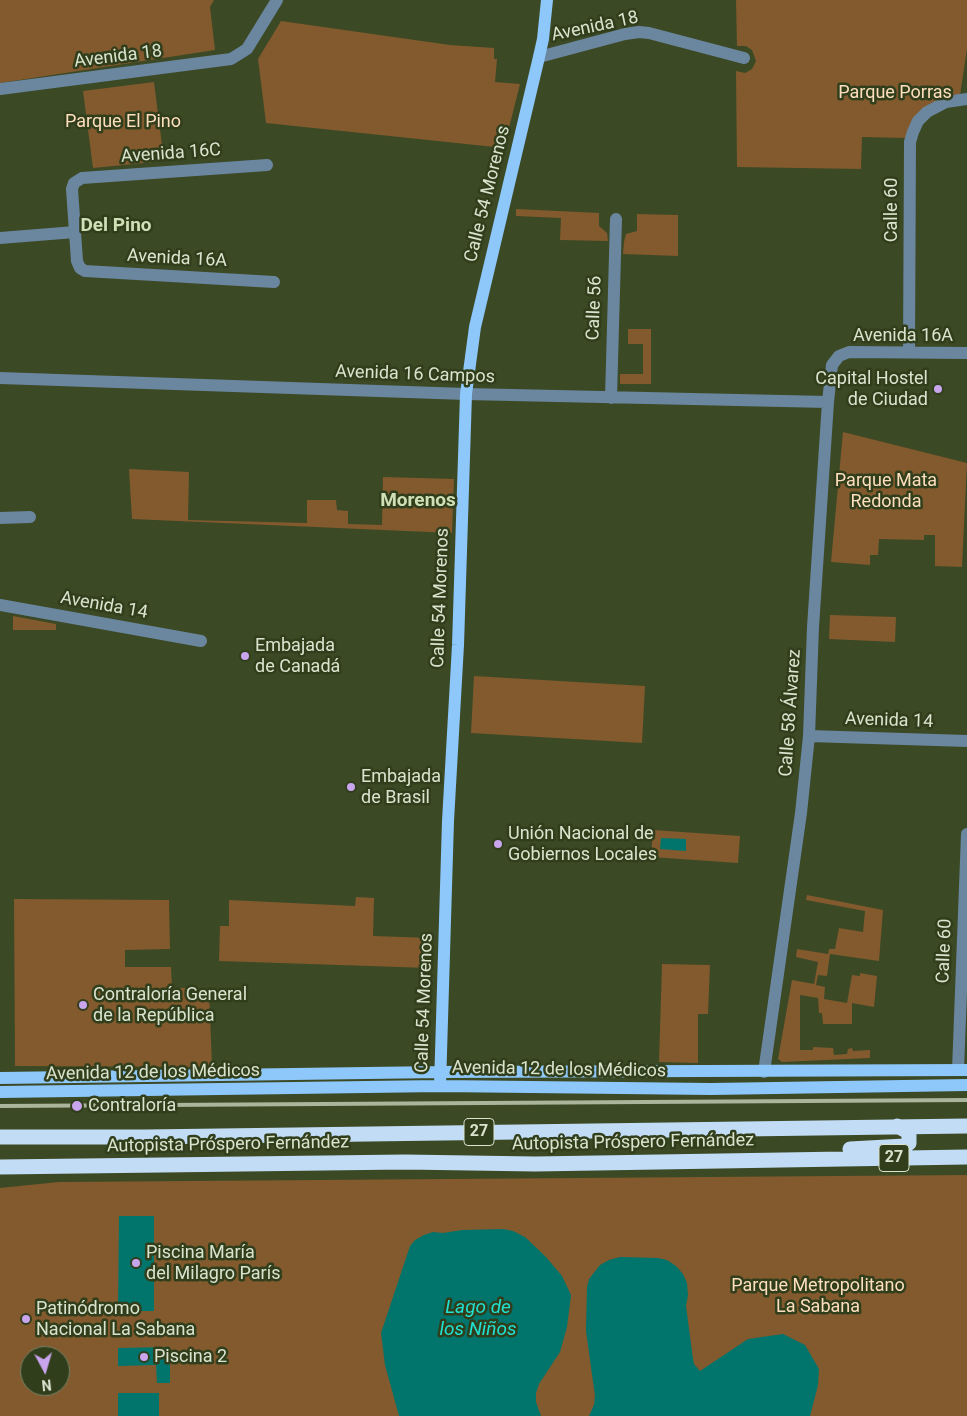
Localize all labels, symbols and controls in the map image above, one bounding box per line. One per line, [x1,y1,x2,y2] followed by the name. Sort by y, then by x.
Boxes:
[550,7,640,47] street label: Avenida 18
[73,41,163,73] street label: Avenida 18
[838,82,952,104] park label: Parque Porras
[65,111,181,133] park label: Parque El Pino
[461,124,515,264] street label: Calle 54 Morenos
[120,140,222,168] street label: Avenida 16C
[881,178,903,242] street label: Calle 60
[80,215,152,237] district label: Del Pino
[126,246,228,272] street label: Avenida 16A
[583,275,607,341] street label: Calle 56
[853,325,953,347] street label: Avenida 16A
[335,361,495,389] street label: Avenida 16 Campos
[815,368,928,410] place label: Capital Hostel de Ciudad
[932,383,944,395] marker: Capital Hostel de Ciudad
[835,470,937,512] park label: Parque Mata Redonda
[380,490,456,512] district label: Morenos
[428,528,454,668] street label: Calle 54 Morenos
[59,588,149,624] street label: Avenida 14
[255,635,340,678] place label: Embajada de Canadá
[776,648,806,778] street label: Calle 58 Álvarez
[239,650,251,662] marker: Embajada de Canadá
[844,709,934,733] street label: Avenida 14
[361,766,441,809] place label: Embajada de Brasil
[345,781,357,793] marker: Embajada de Brasil
[508,823,657,866] place label: Unión Nacional de Gobiernos Locales
[492,838,504,850] marker: Unión Nacional de Gobiernos Locales
[933,918,957,984] street label: Calle 60
[412,933,438,1073] street label: Calle 54 Morenos
[93,984,247,1026] place label: Contraloría General de la República
[77,999,89,1011] marker: Contraloría General de la República
[452,1057,666,1083] street label: Avenida 12 de los Médicos
[46,1060,260,1086] street label: Avenida 12 de los Médicos
[88,1095,176,1117] place label: Contraloría
[70,1099,84,1113] marker: Contraloría
[464,1118,494,1146] road number: 27
[512,1130,754,1156] street label: Autopista Próspero Fernández
[107,1132,349,1158] street label: Autopista Próspero Fernández
[879,1144,909,1172] road number: 27
[146,1242,280,1284] place label: Piscina María del Milagro París
[130,1257,142,1269] marker: Piscina María del Milagro París
[731,1275,905,1318] park label: Parque Metropolitano La Sabana
[440,1297,516,1341] water label: Lago de los Niños
[36,1298,195,1340] place label: Patinódromo Nacional La Sabana
[20,1313,32,1325] marker: Patinódromo Nacional La Sabana
[20,1346,70,1396] north arrow
[154,1346,227,1368] place label: Piscina 2
[138,1351,150,1363] marker: Piscina 2
[41,1376,52,1393] text: N

